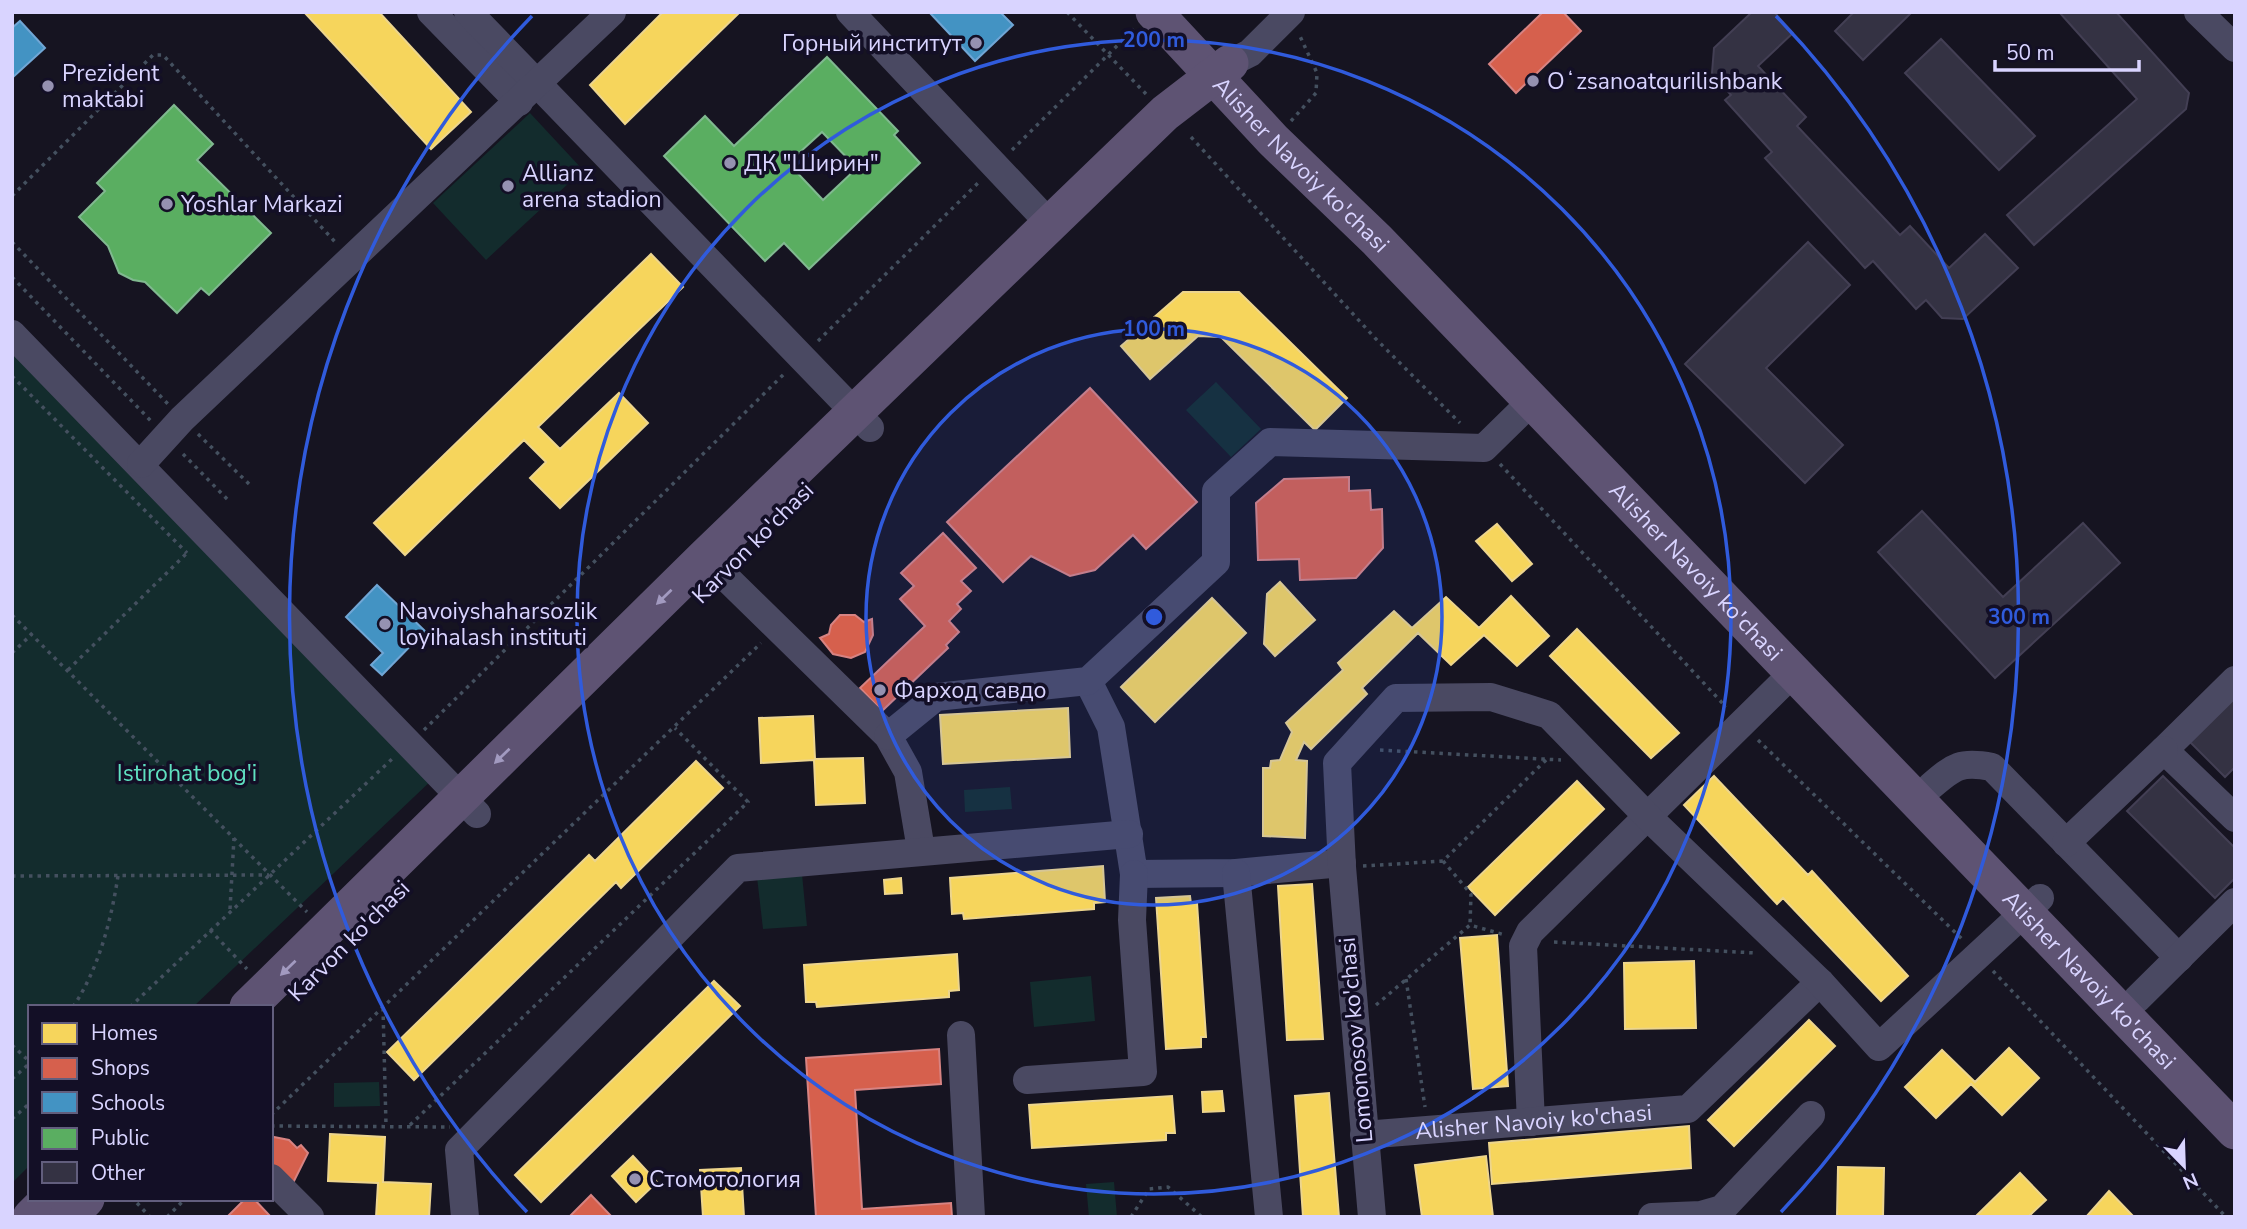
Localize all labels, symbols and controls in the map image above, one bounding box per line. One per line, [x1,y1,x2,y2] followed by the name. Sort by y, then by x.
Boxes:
[1123,26,1185,54] text: 200 m
[782,28,963,59] place label: Горный институт
[1995,28,2138,72] scale bar
[968,35,984,51] marker: Горный институт
[2006,39,2055,67] text: 50 m
[62,58,160,115] place label: Prezident maktabi
[1547,66,1783,97] place label: Oʻzsanoatqurilishbank
[1206,70,1396,259] street label: Alisher Navoiy ko'chasi
[1525,73,1541,89] marker: Oʻzsanoatqurilishbank
[40,78,56,94] marker: Prezident maktabi
[744,148,879,179] place label: ДК "Ширин"
[722,155,738,171] marker: ДК "Ширин"
[522,158,661,215] place label: Allianz arena stadion
[500,178,516,194] marker: Allianz arena stadion
[180,189,343,220] place label: Yoshlar Markazi
[159,196,175,212] marker: Yoshlar Markazi
[1123,315,1185,343] text: 100 m
[685,475,821,611] street label: Karvon ko'chasi
[1602,475,1790,668] street label: Alisher Navoiy ko'chasi
[656,588,673,605] one-way arrow
[399,596,598,653] place label: Navoiyshaharsozlik loyihalash instituti
[1988,603,2050,631] text: 300 m
[1142,605,1166,629] centre of rings
[377,616,393,632] marker: Navoiyshaharsozlik loyihalash instituti
[894,675,1047,706] place label: Фарход савдо
[872,682,888,698] marker: Фарход савдо
[494,747,511,763] one-way arrow
[117,758,257,789] park label: Istirohat bog'i
[281,873,417,1009] street label: Karvon ko'chasi
[1996,883,2183,1076] street label: Alisher Navoiy ko'chasi
[1332,936,1380,1144] street label: Lomonosov ko'chasi
[280,959,297,975] one-way arrow
[28,1005,273,1201] legend
[91,1019,158,1047] text: Homes
[91,1054,150,1082] text: Shops
[91,1089,165,1117] text: Schools
[1414,1096,1653,1146] street label: Alisher Navoiy ko'chasi
[91,1124,149,1152] text: Public
[2149,1131,2219,1201] north arrow
[91,1159,146,1187] text: Other
[649,1164,801,1195] place label: Стомотология
[2179,1166,2202,1195] text: N
[627,1171,643,1187] marker: Стомотология

